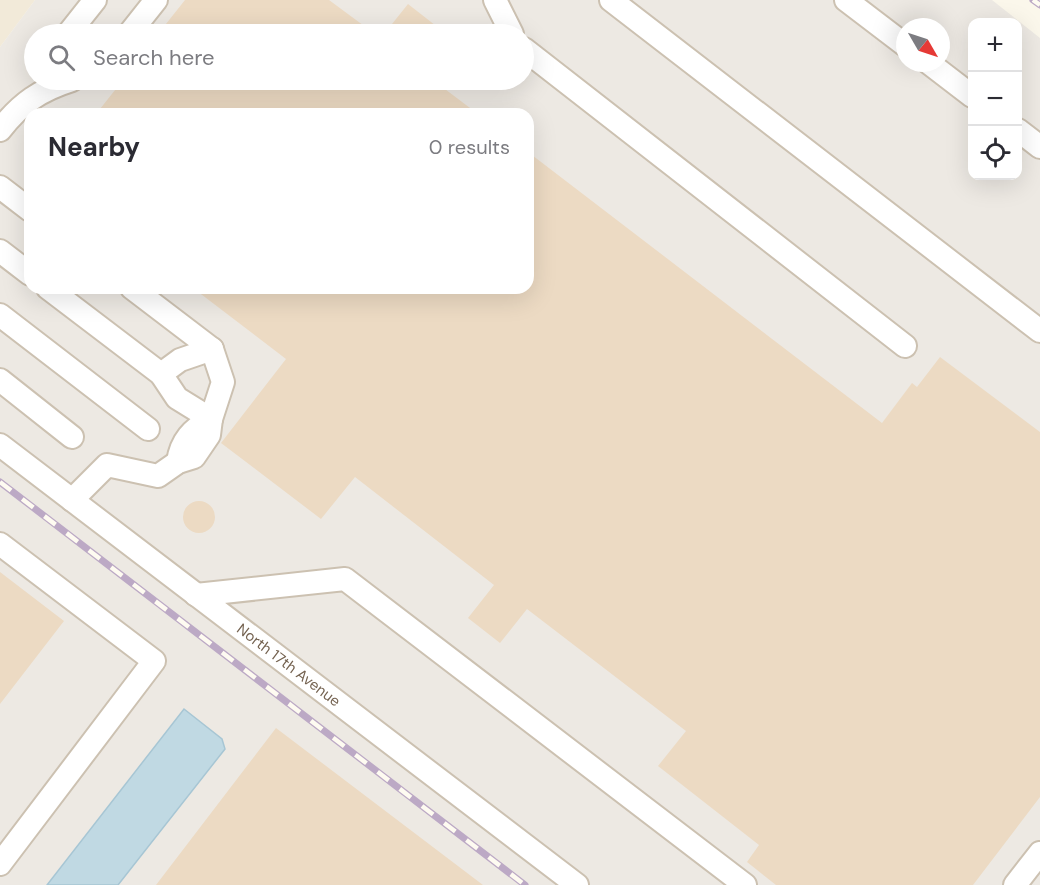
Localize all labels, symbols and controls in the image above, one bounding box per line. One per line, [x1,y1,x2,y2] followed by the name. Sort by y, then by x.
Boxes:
[896,18,950,72] north arrow
[968,18,1022,180] map controls
[968,18,1022,72] button: +
[24,24,534,90] search box
[45,41,78,74] icon: search
[93,43,214,72] text: Search here
[968,72,1022,126] button: −
[968,126,1022,180] button: locate
[48,130,140,164] text: Nearby
[429,134,510,160] text: 0 results
[233,619,345,711] street label: North 17th Avenue

